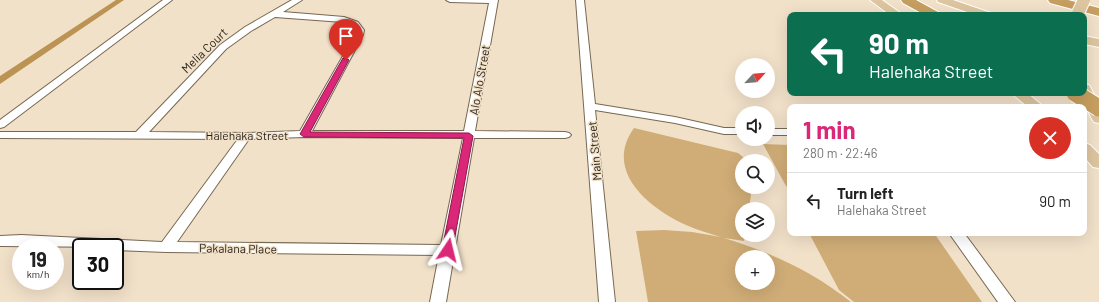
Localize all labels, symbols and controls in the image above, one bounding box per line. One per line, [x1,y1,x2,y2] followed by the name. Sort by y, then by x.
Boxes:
[329,19,363,60] pin
[178,25,230,75] street label: Melia Court
[335,25,357,47] icon: arrive
[869,26,929,60] text: 90 m
[803,28,855,80] icon: left
[466,44,492,116] street label: Alo Alo Street
[735,58,775,98] north arrow
[735,58,775,290] map controls
[869,60,993,82] text: Halehaka Street
[735,106,775,146] button: sound
[803,115,856,144] text: 1 min
[1029,117,1071,159] button: close
[584,121,604,181] street label: Main Street
[206,128,288,142] street label: Halehaka Street
[803,145,878,161] text: 280 m · 22:46
[735,154,775,194] button: search
[837,184,893,202] text: Turn left
[803,190,825,212] icon: left
[1039,192,1071,210] text: 90 m
[735,202,775,242] button: layers
[837,202,927,218] text: Halehaka Street
[427,229,469,271] position arrow
[72,238,124,290] speed limit sign: 30
[199,240,277,256] street label: Pakalana Place
[29,247,47,271] text: 19
[735,250,775,290] button: +
[27,268,49,280] text: km/h

